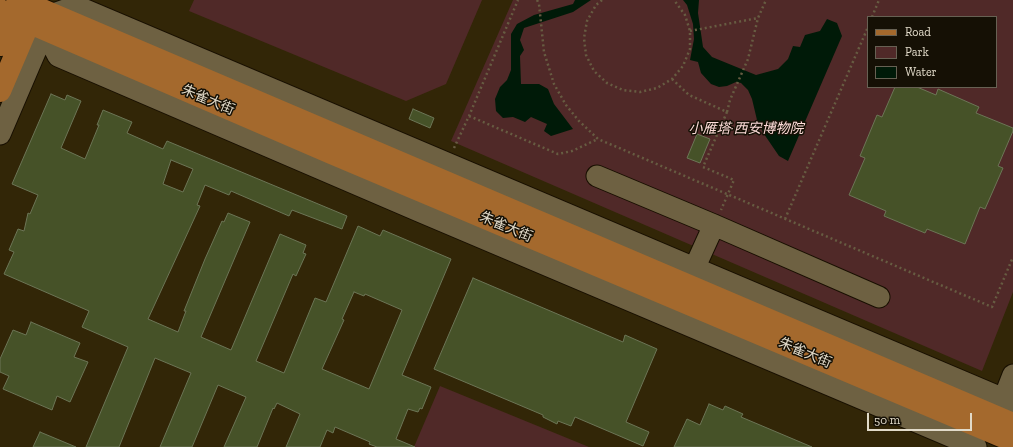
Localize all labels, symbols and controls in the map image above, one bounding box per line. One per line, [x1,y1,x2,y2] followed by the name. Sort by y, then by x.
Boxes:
[867,16,997,88] legend
[905,25,931,39] text: Road
[905,45,929,59] text: Park
[905,65,937,79] text: Water
[179,81,237,119] street label: 朱雀大街
[688,121,804,137] park label: 小雁塔·西安博物院
[477,208,535,246] street label: 朱雀大街
[776,334,834,372] street label: 朱雀大街
[869,405,974,431] scale bar
[874,413,900,427] text: 50 m

